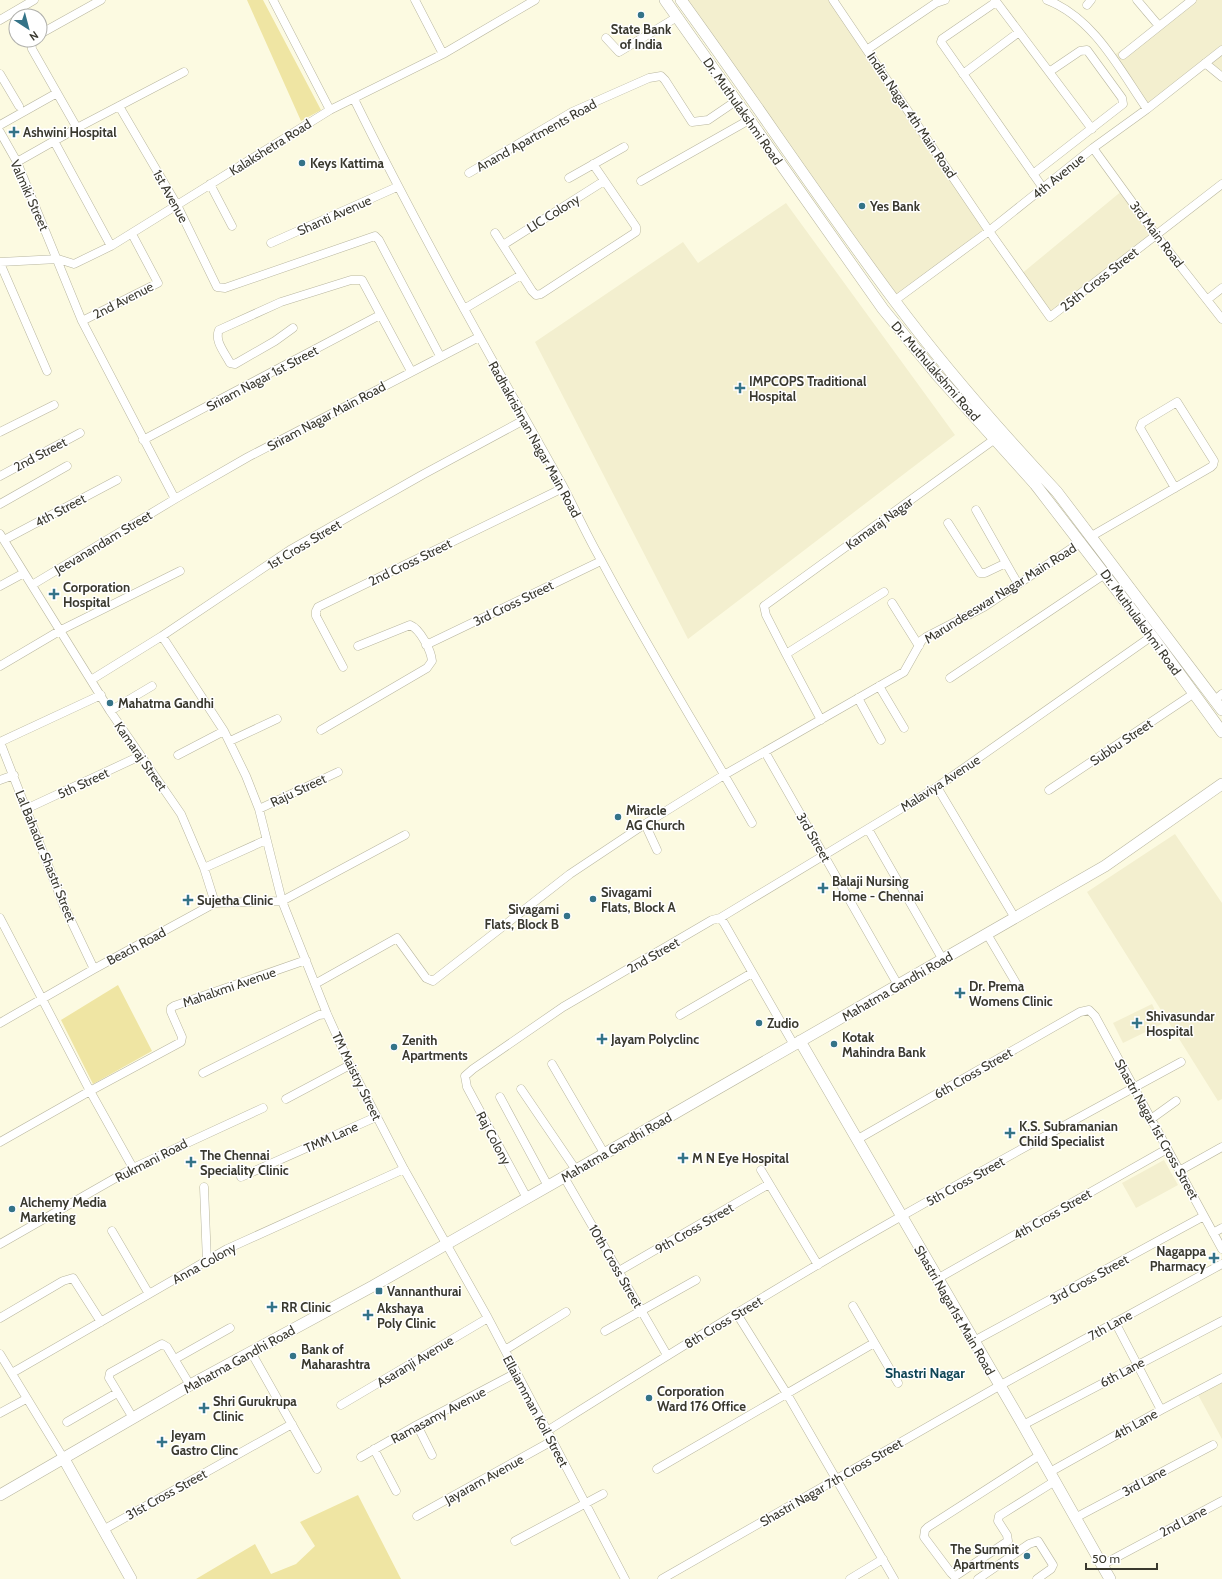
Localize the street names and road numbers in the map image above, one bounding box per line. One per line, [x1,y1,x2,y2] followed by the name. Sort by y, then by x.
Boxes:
[864,49,960,181] street label: Indira Nagar 4th Main Road
[700,54,786,168] street label: Dr. Muthulakshmi Road
[473,95,599,175] street label: Anand Apartments Road
[226,115,314,179] street label: Kalakshetra Road
[1028,150,1088,202] street label: 4th Avenue
[7,157,53,233] street label: Valmiki Street
[150,167,192,226] street label: 1st Avenue
[524,190,583,236] street label: LIC Colony
[295,191,374,238] street label: Shanti Avenue
[1127,198,1187,270] street label: 3rd Main Road
[1057,243,1142,314] street label: 25th Cross Street
[90,278,156,322] street label: 2nd Avenue
[888,318,984,424] street label: Dr. Muthulakshmi Road
[203,341,321,414] street label: Sriram Nagar 1st Street
[485,358,585,520] street label: Radhakrishnan Nagar Main Road
[264,378,388,454] street label: Sriram Nagar Main Road
[11,433,70,475] street label: 2nd Street
[32,490,89,530] street label: 4th Street
[842,493,917,554] street label: Kamaraj Nagar
[50,506,155,578] street label: Jeevanandam Street
[264,515,344,572] street label: 1st Cross Street
[366,535,455,589] street label: 2nd Cross Street
[921,539,1079,647] street label: Marundeeswar Nagar Main Road
[1097,566,1185,678] street label: Dr. Muthulakshmi Road
[470,576,556,629] street label: 3rd Cross Street
[1087,715,1156,769] street label: Subbu Street
[111,718,171,795] street label: Kamaraj Street
[897,751,983,815] street label: Malaviya Avenue
[55,764,112,802] street label: 5th Street
[267,770,330,811] street label: Raju Street
[12,788,80,925] street label: Lal Bahadur Shastri Street
[793,809,835,865] street label: 3rd Street
[104,924,168,968] street label: Beach Road
[624,933,682,976] street label: 2nd Street
[839,948,955,1024] street label: Mahatma Gandhi Road
[180,963,278,1010] street label: Mahalxmi Avenue
[329,1029,386,1123] street label: TM Maistry Street
[931,1044,1016,1102] street label: 6th Cross Street
[1112,1056,1203,1203] street label: Shastri Nagar 1st Cross Street
[472,1108,515,1168] street label: Raj Colony
[558,1109,674,1185] street label: Mahatma Gandhi Road
[302,1118,361,1156] street label: TMM Lane
[112,1135,190,1185] street label: Rukmani Road
[923,1152,1008,1209] street label: 5th Cross Street
[1010,1185,1095,1243] street label: 4th Cross Street
[652,1199,737,1257] street label: 9th Cross Street
[586,1221,647,1311] street label: 10th Cross Street
[169,1239,239,1287] street label: Anna Colony
[911,1242,999,1378] street label: Shastri Nagar1st Main Road
[1047,1251,1132,1307] street label: 3rd Cross Street
[681,1292,766,1352] street label: 8th Cross Street
[1085,1306,1135,1344] street label: 7th Lane
[180,1322,298,1396] street label: Mahatma Gandhi Road
[374,1332,457,1391] street label: Asaranji Avenue
[500,1352,572,1470] street label: Ellaiamman Koil Street
[1097,1353,1147,1390] street label: 6th Lane
[388,1383,489,1447] street label: Ramasamy Avenue
[1110,1405,1160,1443] street label: 4th Lane
[757,1434,906,1530] street label: Shastri Nagar 7th Cross Street
[441,1451,527,1508] street label: Jayaram Avenue
[1119,1463,1169,1499] street label: 3rd Lane
[123,1465,210,1523] street label: 31st Cross Street
[1157,1502,1210,1540] street label: 2nd Lane

